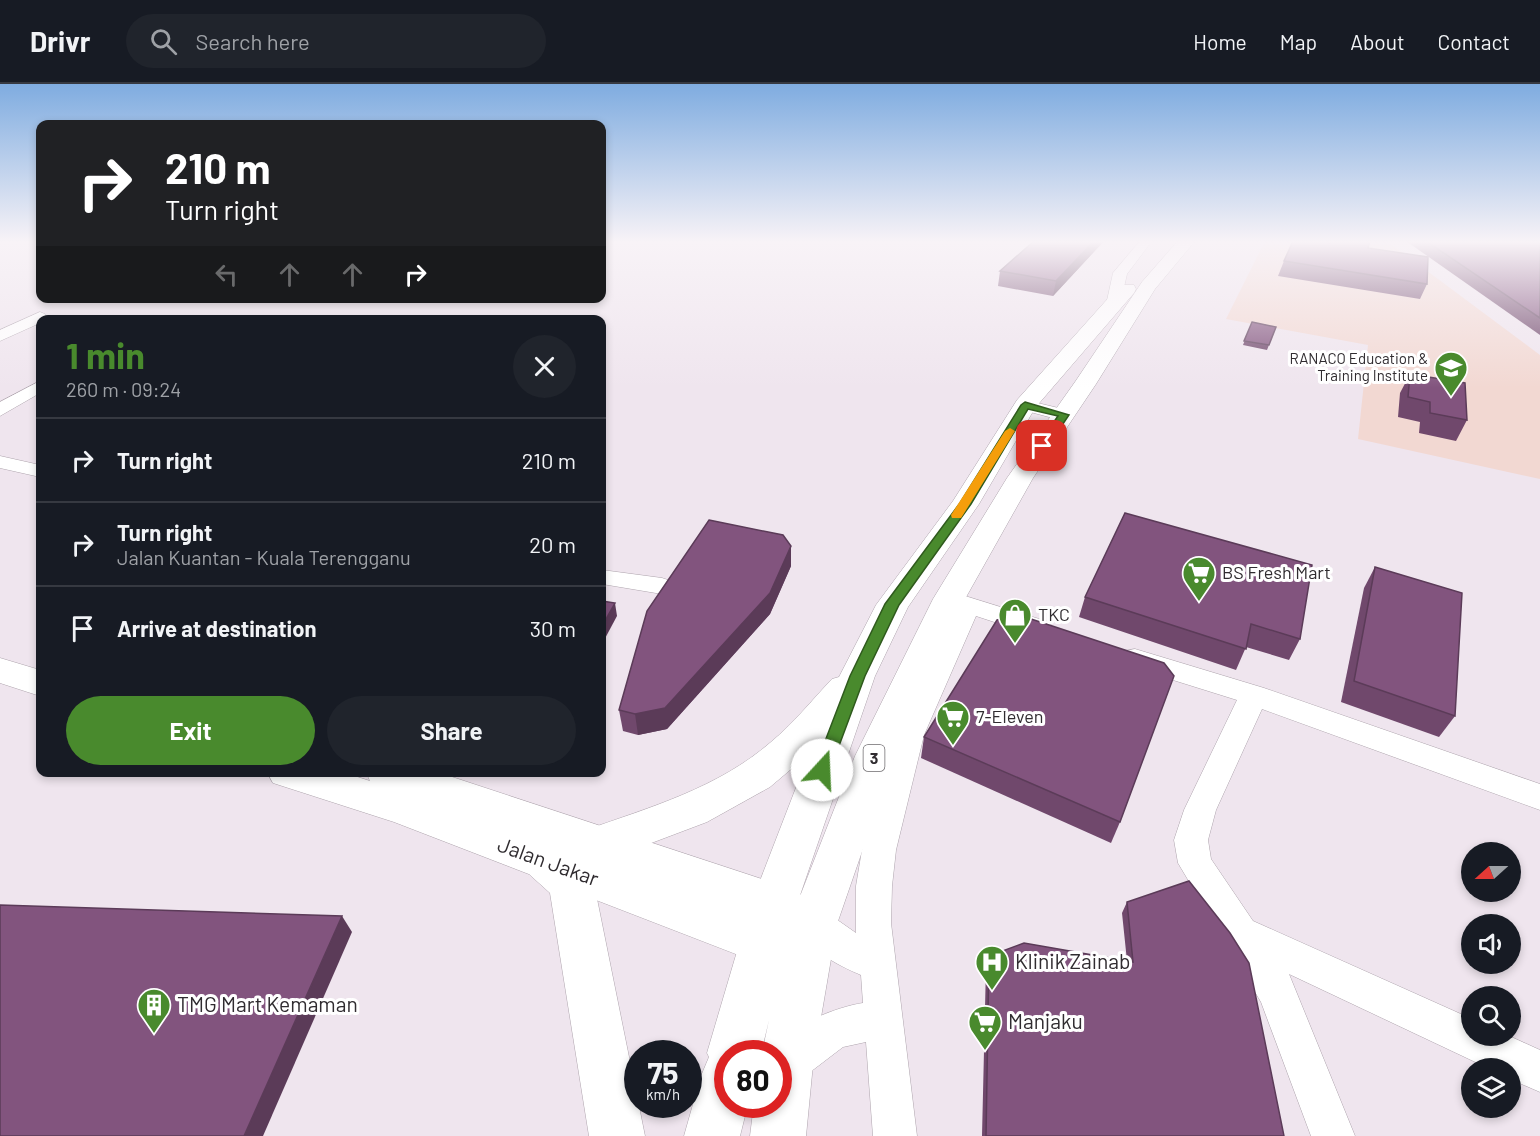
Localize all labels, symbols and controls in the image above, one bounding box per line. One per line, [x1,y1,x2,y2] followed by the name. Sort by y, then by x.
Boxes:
[126,14,546,68] search box
[30,24,90,58] text: Drivr
[147,25,180,58] icon: search
[195,28,310,54] text: Search here
[1193,29,1247,54] text: Home
[1280,29,1317,54] text: Map
[1350,29,1405,54] text: About
[1438,29,1510,54] text: Contact
[165,142,271,192] text: 210 m
[66,144,144,222] icon: right
[165,193,279,225] text: Turn right
[210,258,243,291] icon: left
[273,258,306,291] icon: ahead
[336,258,369,291] icon: ahead
[399,258,432,291] icon: right
[66,333,145,376] text: 1 min
[513,335,576,398] button: close
[1290,349,1428,384] place label: RANACO Education & Training Institute
[1433,350,1469,397] school or university icon: RANACO Education & Training Institute
[66,377,181,401] text: 260 m · 09:24
[1016,420,1067,471] pin
[1025,429,1058,462] icon: arrive
[66,444,99,477] icon: right
[117,447,212,473] text: Turn right
[522,447,576,473] text: 210 m
[117,519,212,545] text: Turn right
[66,528,99,561] icon: right
[529,531,576,557] text: 20 m
[117,545,411,569] text: Jalan Kuantan - Kuala Terengganu
[1181,555,1217,602] supermarket icon: BS Fresh Mart
[1222,561,1331,583] place label: BS Fresh Mart
[997,597,1033,644] shop icon: TKC
[1038,603,1070,625] place label: TKC
[66,612,99,645] icon: arrive
[117,615,316,641] text: Arrive at destination
[530,615,576,641] text: 30 m
[66,696,315,765] button: Exit
[327,696,576,765] button: Share
[935,699,971,746] supermarket icon: 7-Eleven
[976,705,1044,727] place label: 7-Eleven
[790,738,854,802] position arrow
[864,745,884,771] road number: 3
[495,831,603,890] street label: Jalan Jakar
[1461,842,1521,902] north arrow
[1461,842,1521,1118] map controls
[1461,914,1521,974] button: sound
[974,944,1010,991] hospital icon: Klinik Zainab
[1015,948,1131,973] place label: Klinik Zainab
[1461,986,1521,1046] button: search
[136,987,172,1034] building icon: TMG Mart Kemaman
[177,991,358,1016] place label: TMG Mart Kemaman
[967,1004,1003,1051] supermarket icon: Manjaku
[1008,1008,1083,1033] place label: Manjaku
[714,1040,792,1118] speed limit sign: 80
[647,1054,679,1090] text: 75
[1461,1058,1521,1118] button: layers
[646,1085,680,1103] text: km/h

